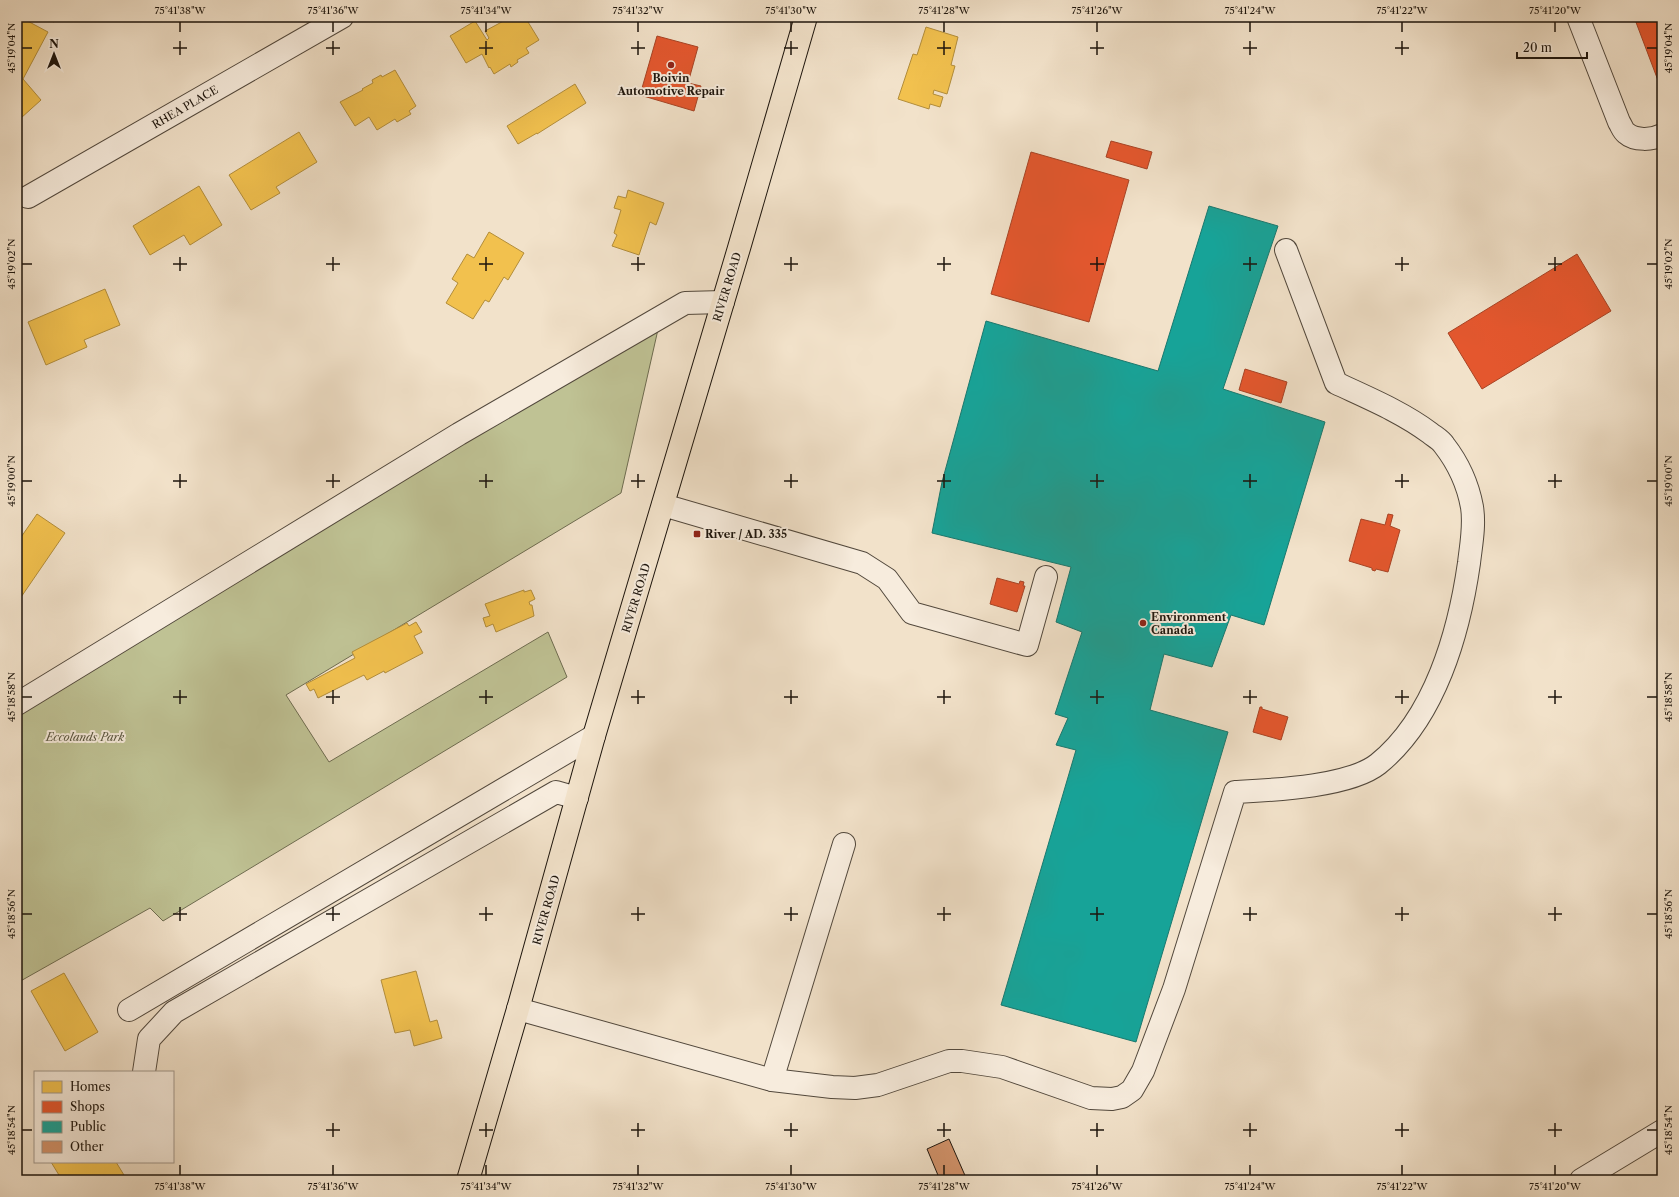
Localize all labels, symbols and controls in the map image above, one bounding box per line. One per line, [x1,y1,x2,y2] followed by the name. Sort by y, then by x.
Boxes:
[154,4,207,17] text: 75°41'38"W
[308,4,359,17] text: 75°41'36"W
[461,4,512,17] text: 75°41'34"W
[613,4,665,17] text: 75°41'32"W
[765,4,818,17] text: 75°41'30"W
[918,4,971,17] text: 75°41'28"W
[1071,4,1124,17] text: 75°41'26"W
[1224,4,1277,17] text: 75°41'24"W
[1376,4,1429,17] text: 75°41'22"W
[1529,4,1582,17] text: 75°41'20"W
[5,23,18,73] text: 45°19'04"N
[1662,23,1675,73] text: 45°19'04"N
[34,34,74,74] north arrow
[1517,34,1587,60] scale bar
[49,37,59,51] text: N
[1523,40,1552,55] text: 20 m
[666,60,676,70] marker: Boivin Automotive Repair
[616,71,725,98] place label: Boivin Automotive Repair
[149,82,221,132] street label: RHEA PLACE
[5,239,18,289] text: 45°19'02"N
[1662,239,1675,289] text: 45°19'02"N
[710,250,744,323] street label: RIVER ROAD
[5,455,18,507] text: 45°19'00"N
[1662,455,1675,507] text: 45°19'00"N
[705,527,787,541] place label: River / AD. 335
[692,529,702,539] marker: River / AD. 335
[619,561,653,634] street label: RIVER ROAD
[1151,610,1227,637] place label: Environment Canada
[1138,618,1148,628] marker: Environment Canada
[5,672,18,722] text: 45°18'58"N
[1662,672,1675,722] text: 45°18'58"N
[45,730,124,744] park label: Eccolands Park
[529,873,563,947] street label: RIVER ROAD
[5,889,18,939] text: 45°18'56"N
[1662,889,1675,939] text: 45°18'56"N
[34,1071,174,1163] legend
[70,1079,110,1094] text: Homes
[70,1099,105,1114] text: Shops
[5,1105,18,1155] text: 45°18'54"N
[1662,1105,1675,1155] text: 45°18'54"N
[70,1119,106,1134] text: Public
[70,1139,104,1154] text: Other
[154,1180,207,1193] text: 75°41'38"W
[308,1180,359,1193] text: 75°41'36"W
[461,1180,512,1193] text: 75°41'34"W
[613,1180,665,1193] text: 75°41'32"W
[765,1180,818,1193] text: 75°41'30"W
[918,1180,971,1193] text: 75°41'28"W
[1071,1180,1124,1193] text: 75°41'26"W
[1224,1180,1277,1193] text: 75°41'24"W
[1376,1180,1429,1193] text: 75°41'22"W
[1529,1180,1582,1193] text: 75°41'20"W

